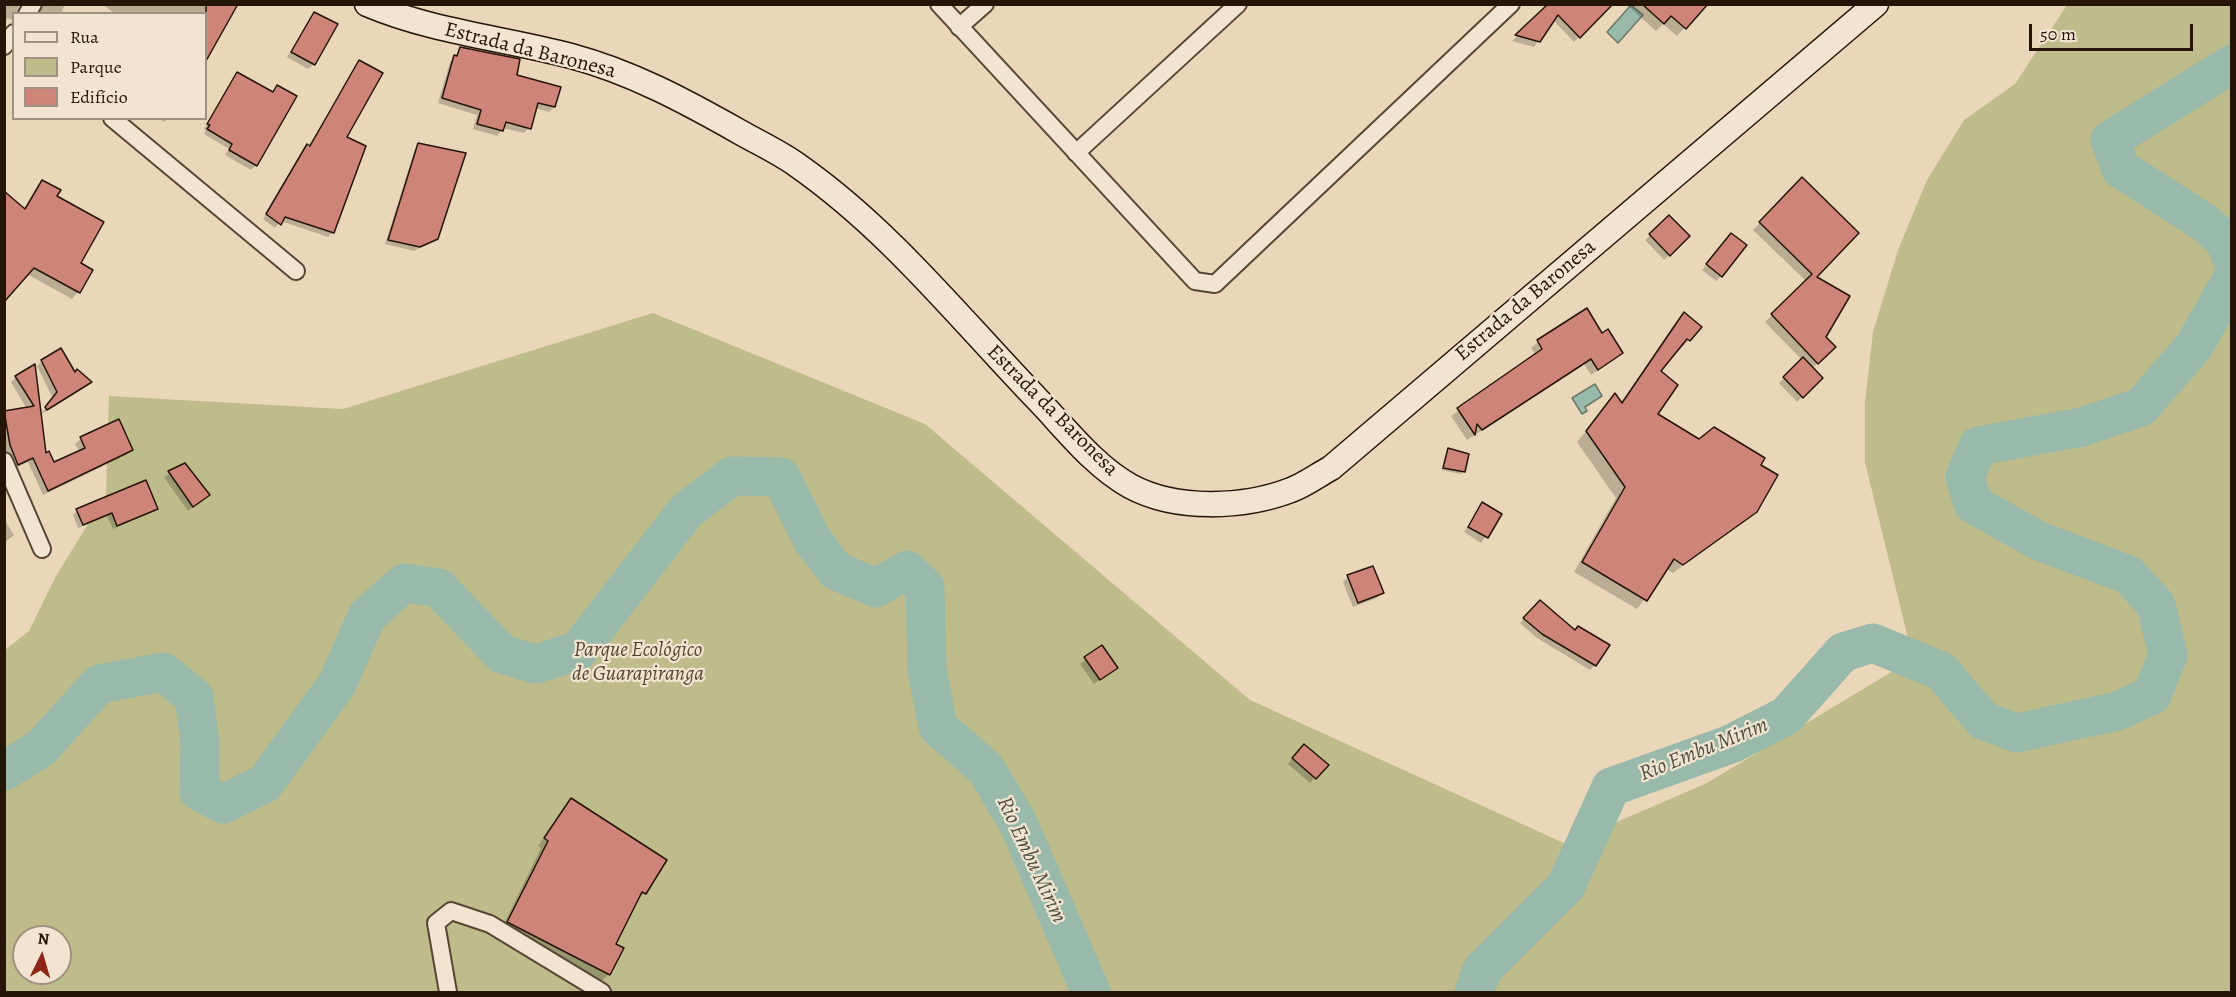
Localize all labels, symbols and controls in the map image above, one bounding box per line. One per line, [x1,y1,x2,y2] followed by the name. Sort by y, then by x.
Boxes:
[12,12,207,120] legend
[2032,12,2196,50] scale bar
[442,18,618,84] street label: Estrada da Baronesa
[2040,22,2076,46] text: 50 m
[70,25,99,49] text: Rua
[70,55,122,79] text: Parque
[70,85,128,109] text: Edifício
[1451,235,1601,367] street label: Estrada da Baronesa
[981,340,1123,482] street label: Estrada da Baronesa
[572,638,704,688] park label: Parque Ecológico de Guarapiranga
[1636,712,1772,788] water label: Rio Embu Mirim
[990,793,1072,927] water label: Rio Embu Mirim
[12,925,72,985] north arrow
[37,928,50,951] text: N

